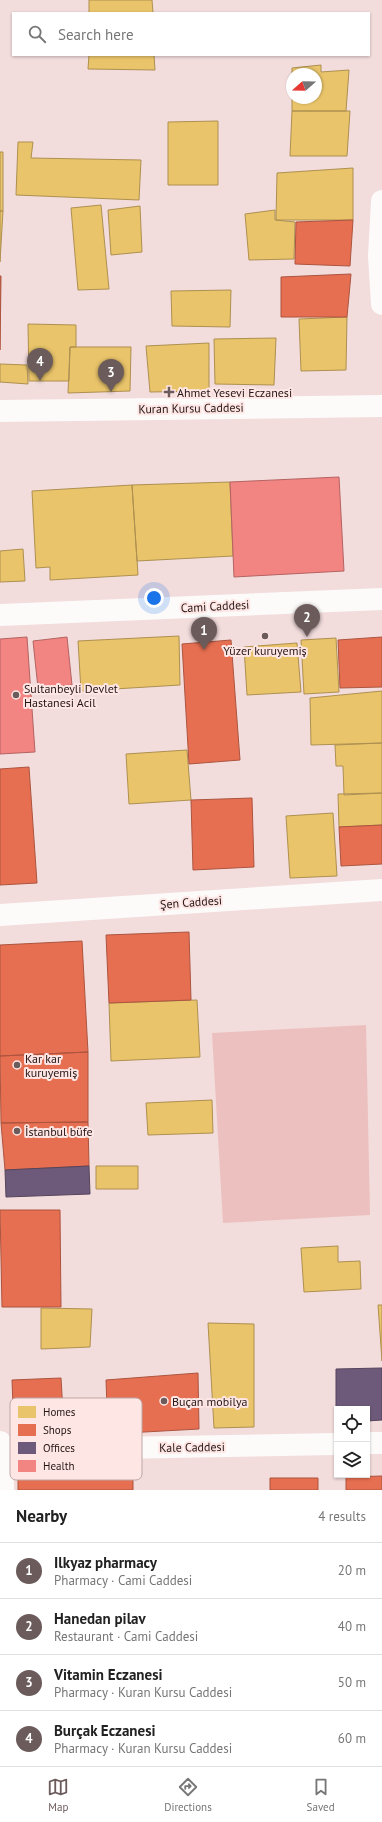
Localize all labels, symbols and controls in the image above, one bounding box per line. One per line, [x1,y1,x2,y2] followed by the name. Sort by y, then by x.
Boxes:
[12,12,370,56] search box
[26,23,48,45] icon: search
[58,25,134,44] text: Search here
[286,68,322,104] north arrow
[27,348,53,381] pin: 4
[98,359,124,392] pin: 3
[177,385,292,400] place label: Ahmet Yesevi Eczanesi
[164,387,174,397] marker: Ahmet Yesevi Eczanesi
[138,400,244,416] street label: Kuran Kursu Caddesi
[144,588,164,608] your location
[180,597,250,615] street label: Cami Caddesi
[294,604,320,637] pin: 2
[191,617,217,650] pin: 1
[260,631,270,641] marker: Yüzer kuruyemiş
[223,643,307,658] place label: Yüzer kuruyemiş
[24,681,118,710] place label: Sultanbeyli Devlet Hastanesi Acil
[11,690,21,700] marker: Sultanbeyli Devlet Hastanesi Acil
[159,892,223,912] street label: Şen Caddesi
[25,1051,77,1080] place label: Kar kar kuruyemiş
[12,1060,22,1070] marker: Kar kar kuruyemiş
[25,1124,93,1139] place label: İstanbul büfe
[12,1126,22,1136] marker: İstanbul büfe
[172,1394,248,1409] place label: Buçan mobilya
[159,1396,169,1406] marker: Buçan mobilya
[10,1398,142,1480] legend
[43,1405,76,1419] text: Homes
[334,1406,370,1478] map controls
[334,1406,370,1442] button: locate
[43,1423,72,1437] text: Shops
[159,1439,225,1455] street label: Kale Caddesi
[43,1441,75,1455] text: Offices
[334,1442,370,1478] button: layers
[43,1459,74,1473] text: Health
[16,1505,67,1527] text: Nearby
[318,1508,366,1525] text: 4 results
[54,1553,157,1572] text: Ilkyaz pharmacy
[25,1562,33,1579] text: 1
[338,1562,366,1579] text: 20 m
[54,1572,192,1589] text: Pharmacy · Cami Caddesi
[54,1609,146,1628] text: Hanedan pilav
[25,1618,33,1635] text: 2
[338,1618,366,1635] text: 40 m
[54,1628,198,1645] text: Restaurant · Cami Caddesi
[54,1665,163,1684] text: Vitamin Eczanesi
[25,1674,33,1691] text: 3
[338,1674,366,1691] text: 50 m
[54,1684,232,1701] text: Pharmacy · Kuran Kursu Caddesi
[54,1721,156,1740] text: Burçak Eczanesi
[25,1730,33,1747] text: 4
[338,1730,366,1747] text: 60 m
[54,1740,232,1757] text: Pharmacy · Kuran Kursu Caddesi
[47,1776,69,1814] tab: Map
[164,1776,212,1814] tab: Directions
[307,1776,335,1814] tab: Saved

